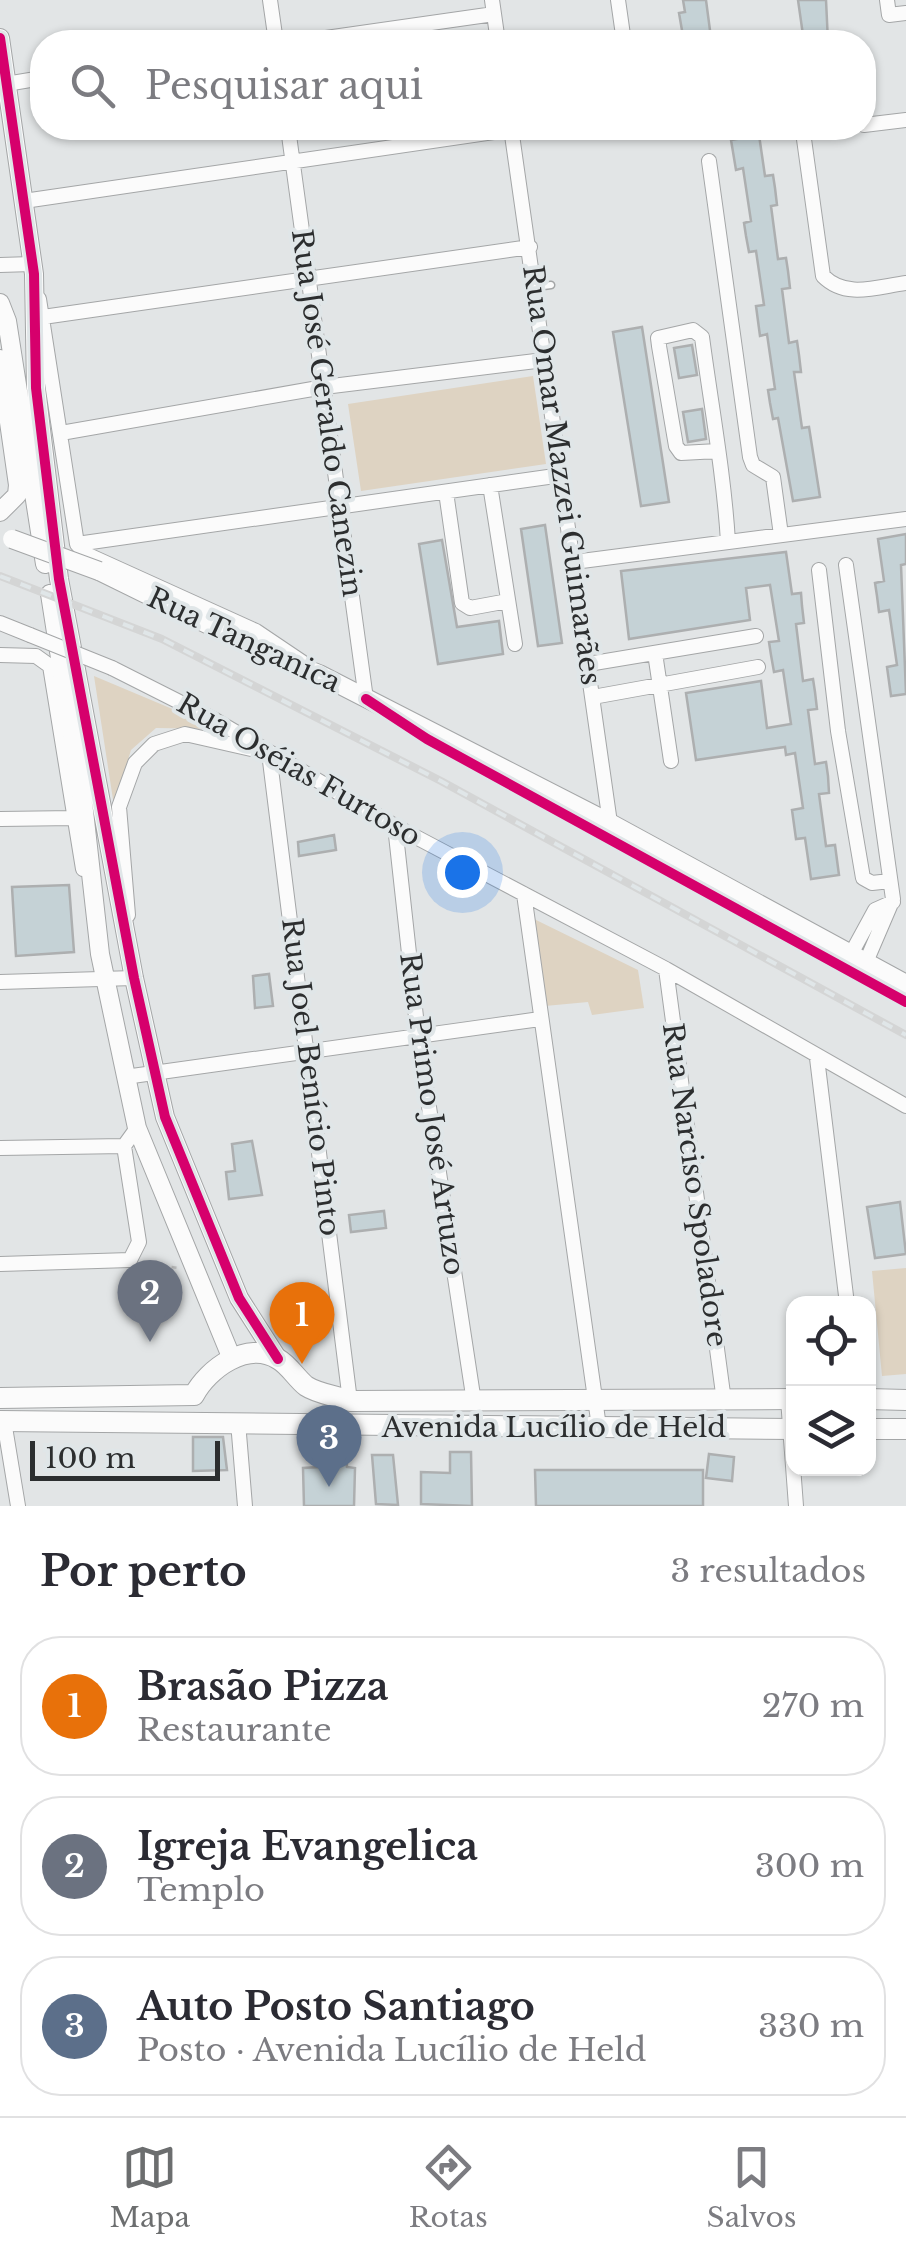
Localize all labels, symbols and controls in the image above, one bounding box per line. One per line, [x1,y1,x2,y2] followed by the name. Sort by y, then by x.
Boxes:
[30,30,876,140] search box
[65,58,120,113] icon: search
[145,62,423,109] text: Pesquisar aqui
[284,227,370,599] street label: Rua José Geraldo Canezin
[515,263,609,687] street label: Rua Omar Mazzei Guimarães
[142,580,347,700] street label: Rua Tanganica
[171,686,427,854] street label: Rua Oséias Furtoso
[437,847,488,898] your location
[274,916,348,1238] street label: Rua Joel Benício Pinto
[392,951,472,1277] street label: Rua Primo José Artuzo
[655,1021,735,1349] street label: Rua Narciso Spoladore
[118,1260,182,1342] pin: 2
[270,1282,334,1364] pin: 1
[786,1296,876,1476] map controls
[786,1296,876,1386] button: locate
[786,1386,876,1476] button: layers
[296,1404,362,1487] pin: 3
[381,1410,726,1445] street label: Avenida Lucílio de Held
[30,1436,220,1480] scale bar
[45,1441,136,1476] text: 100 m
[40,1545,247,1597] text: Por perto
[671,1551,866,1591] text: 3 resultados
[137,1663,389,1710] text: Brasão Pizza
[68,1686,81,1726] text: 1
[762,1686,864,1726] text: 270 m
[137,1710,332,1750] text: Restaurante
[137,1823,478,1870] text: Igreja Evangelica
[64,1846,85,1886] text: 2
[755,1846,864,1886] text: 300 m
[137,1870,265,1910] text: Templo
[137,1983,535,2030] text: Auto Posto Santiago
[64,2006,85,2046] text: 3
[758,2006,864,2046] text: 330 m
[137,2030,646,2070] text: Posto · Avenida Lucílio de Held
[109,2140,190,2235] tab: Mapa
[409,2140,488,2235] tab: Rotas
[707,2140,797,2235] tab: Salvos

